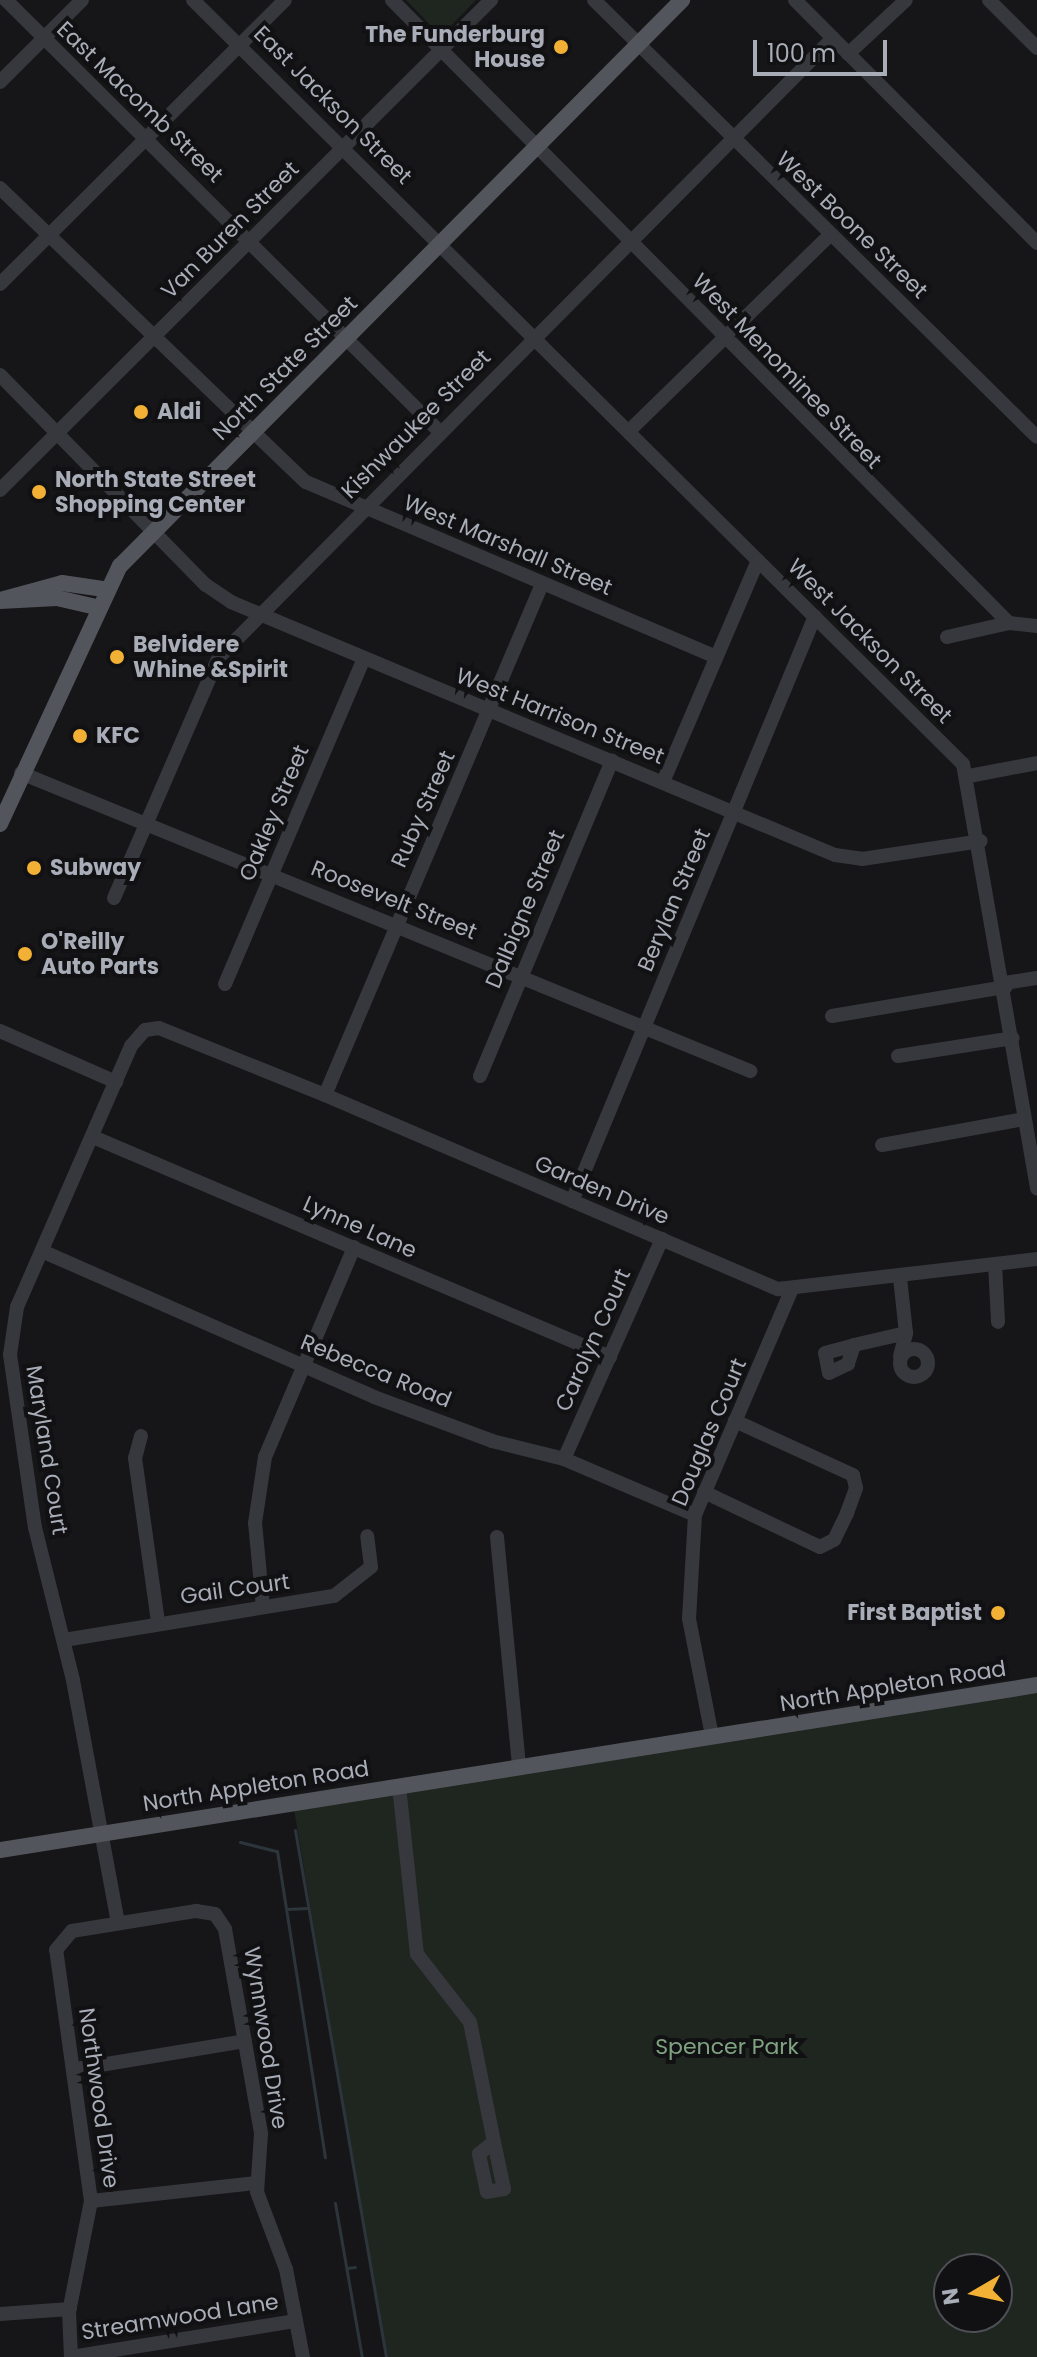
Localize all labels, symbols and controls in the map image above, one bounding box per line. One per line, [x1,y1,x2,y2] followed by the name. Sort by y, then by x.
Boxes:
[51,16,229,188] street label: East Macomb Street
[248,20,418,190] street label: East Jackson Street
[365,21,545,72] place label: The Funderburg House
[757,24,891,74] scale bar
[767,37,836,70] text: 100 m
[552,38,570,56] marker: The Funderburg House
[771,146,933,304] street label: West Boone Street
[156,156,304,304] street label: Van Buren Street
[687,268,887,474] street label: West Menominee Street
[207,290,363,446] street label: North State Street
[336,344,496,504] street label: Kishwaukee Street
[157,399,201,425] place label: Aldi
[132,403,150,421] marker: Aldi
[55,466,256,518] place label: North State Street Shopping Center
[30,483,48,501] marker: North State Street Shopping Center
[400,489,616,601] street label: West Marshall Street
[782,553,958,729] street label: West Jackson Street
[133,631,288,682] place label: Belvidere Whine &Spirit
[108,648,126,666] marker: Belvidere Whine &Spirit
[452,662,668,770] street label: West Harrison Street
[96,723,140,749] place label: KFC
[71,727,89,745] marker: KFC
[233,741,315,885] street label: Oakley Street
[386,747,460,871] street label: Ruby Street
[632,825,716,975] street label: Berylan Street
[480,826,570,992] street label: Dalbigne Street
[50,855,141,881] place label: Subway
[307,855,481,945] street label: Roosevelt Street
[25,859,43,877] marker: Subway
[41,928,159,980] place label: O'Reilly Auto Parts
[16,945,34,963] marker: O'Reilly Auto Parts
[531,1150,673,1230] street label: Garden Drive
[299,1190,421,1264] street label: Lynne Lane
[550,1265,636,1415] street label: Carolyn Court
[297,1329,455,1413] street label: Rebecca Road
[666,1354,752,1510] street label: Douglas Court
[21,1364,73,1536] street label: Maryland Court
[179,1568,291,1610] street label: Gail Court
[847,1600,982,1626] place label: First Baptist
[989,1604,1007,1622] marker: First Baptist
[778,1655,1008,1717] street label: North Appleton Road
[141,1755,371,1817] street label: North Appleton Road
[239,1945,293,2131] street label: Wynnwood Drive
[73,2006,125,2190] street label: Northwood Drive
[655,2034,799,2060] park label: Spencer Park
[933,2253,1013,2333] north arrow
[934,2286,967,2307] text: N
[79,2288,281,2346] street label: Streamwood Lane

